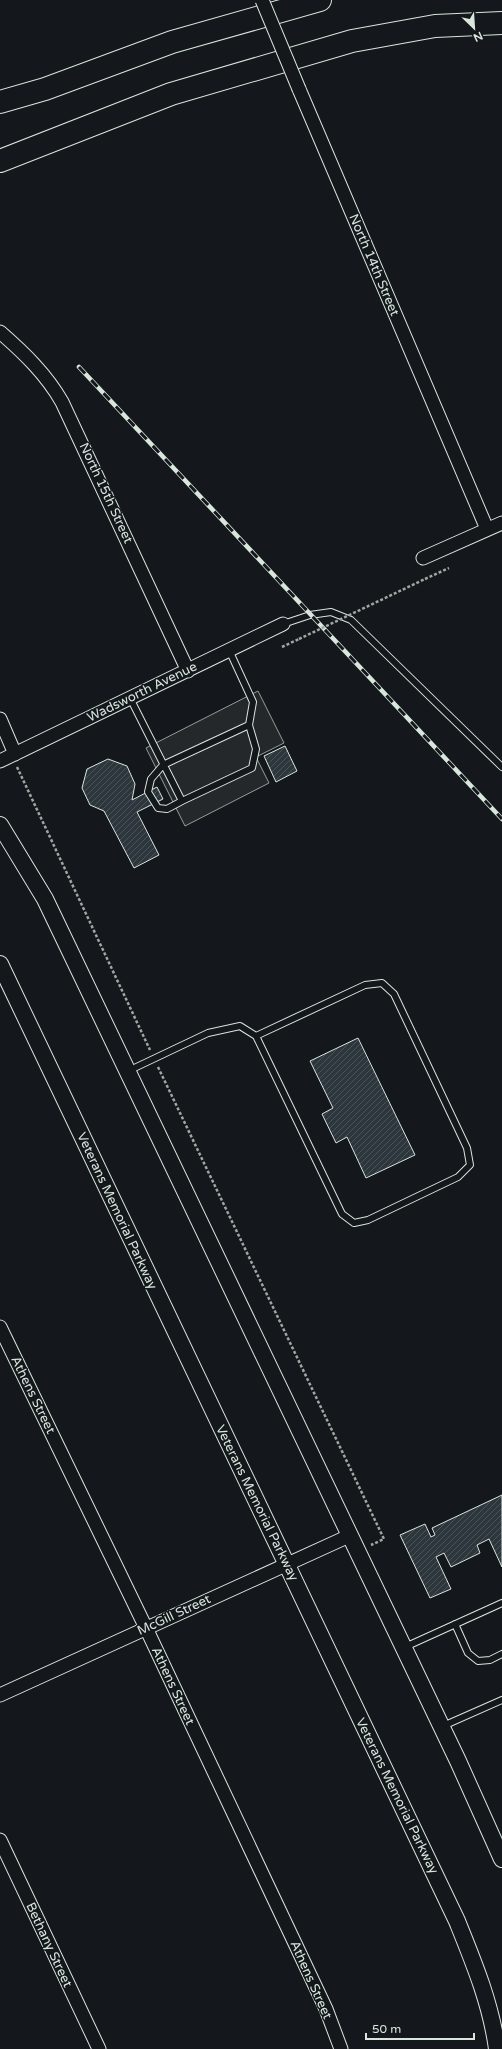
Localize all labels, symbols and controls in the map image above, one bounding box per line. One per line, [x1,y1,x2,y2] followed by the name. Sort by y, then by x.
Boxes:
[454,8,494,48] north arrow
[471,29,485,44] text: N
[345,212,403,318] street label: North 14th Street
[76,440,136,546] street label: North 15th Street
[84,658,200,726] street label: Wadsworth Avenue
[73,1130,161,1292] street label: Veterans Memorial Parkway
[7,1354,59,1436] street label: Athens Street
[212,1422,302,1584] street label: Veterans Memorial Parkway
[135,1591,213,1639] street label: McGill Street
[148,1644,198,1728] street label: Athens Street
[352,1715,442,1877] street label: Veterans Memorial Parkway
[22,1900,76,1990] street label: Bethany Street
[287,1938,335,2022] street label: Athens Street
[366,2015,474,2041] scale bar
[372,2022,401,2036] text: 50 m

